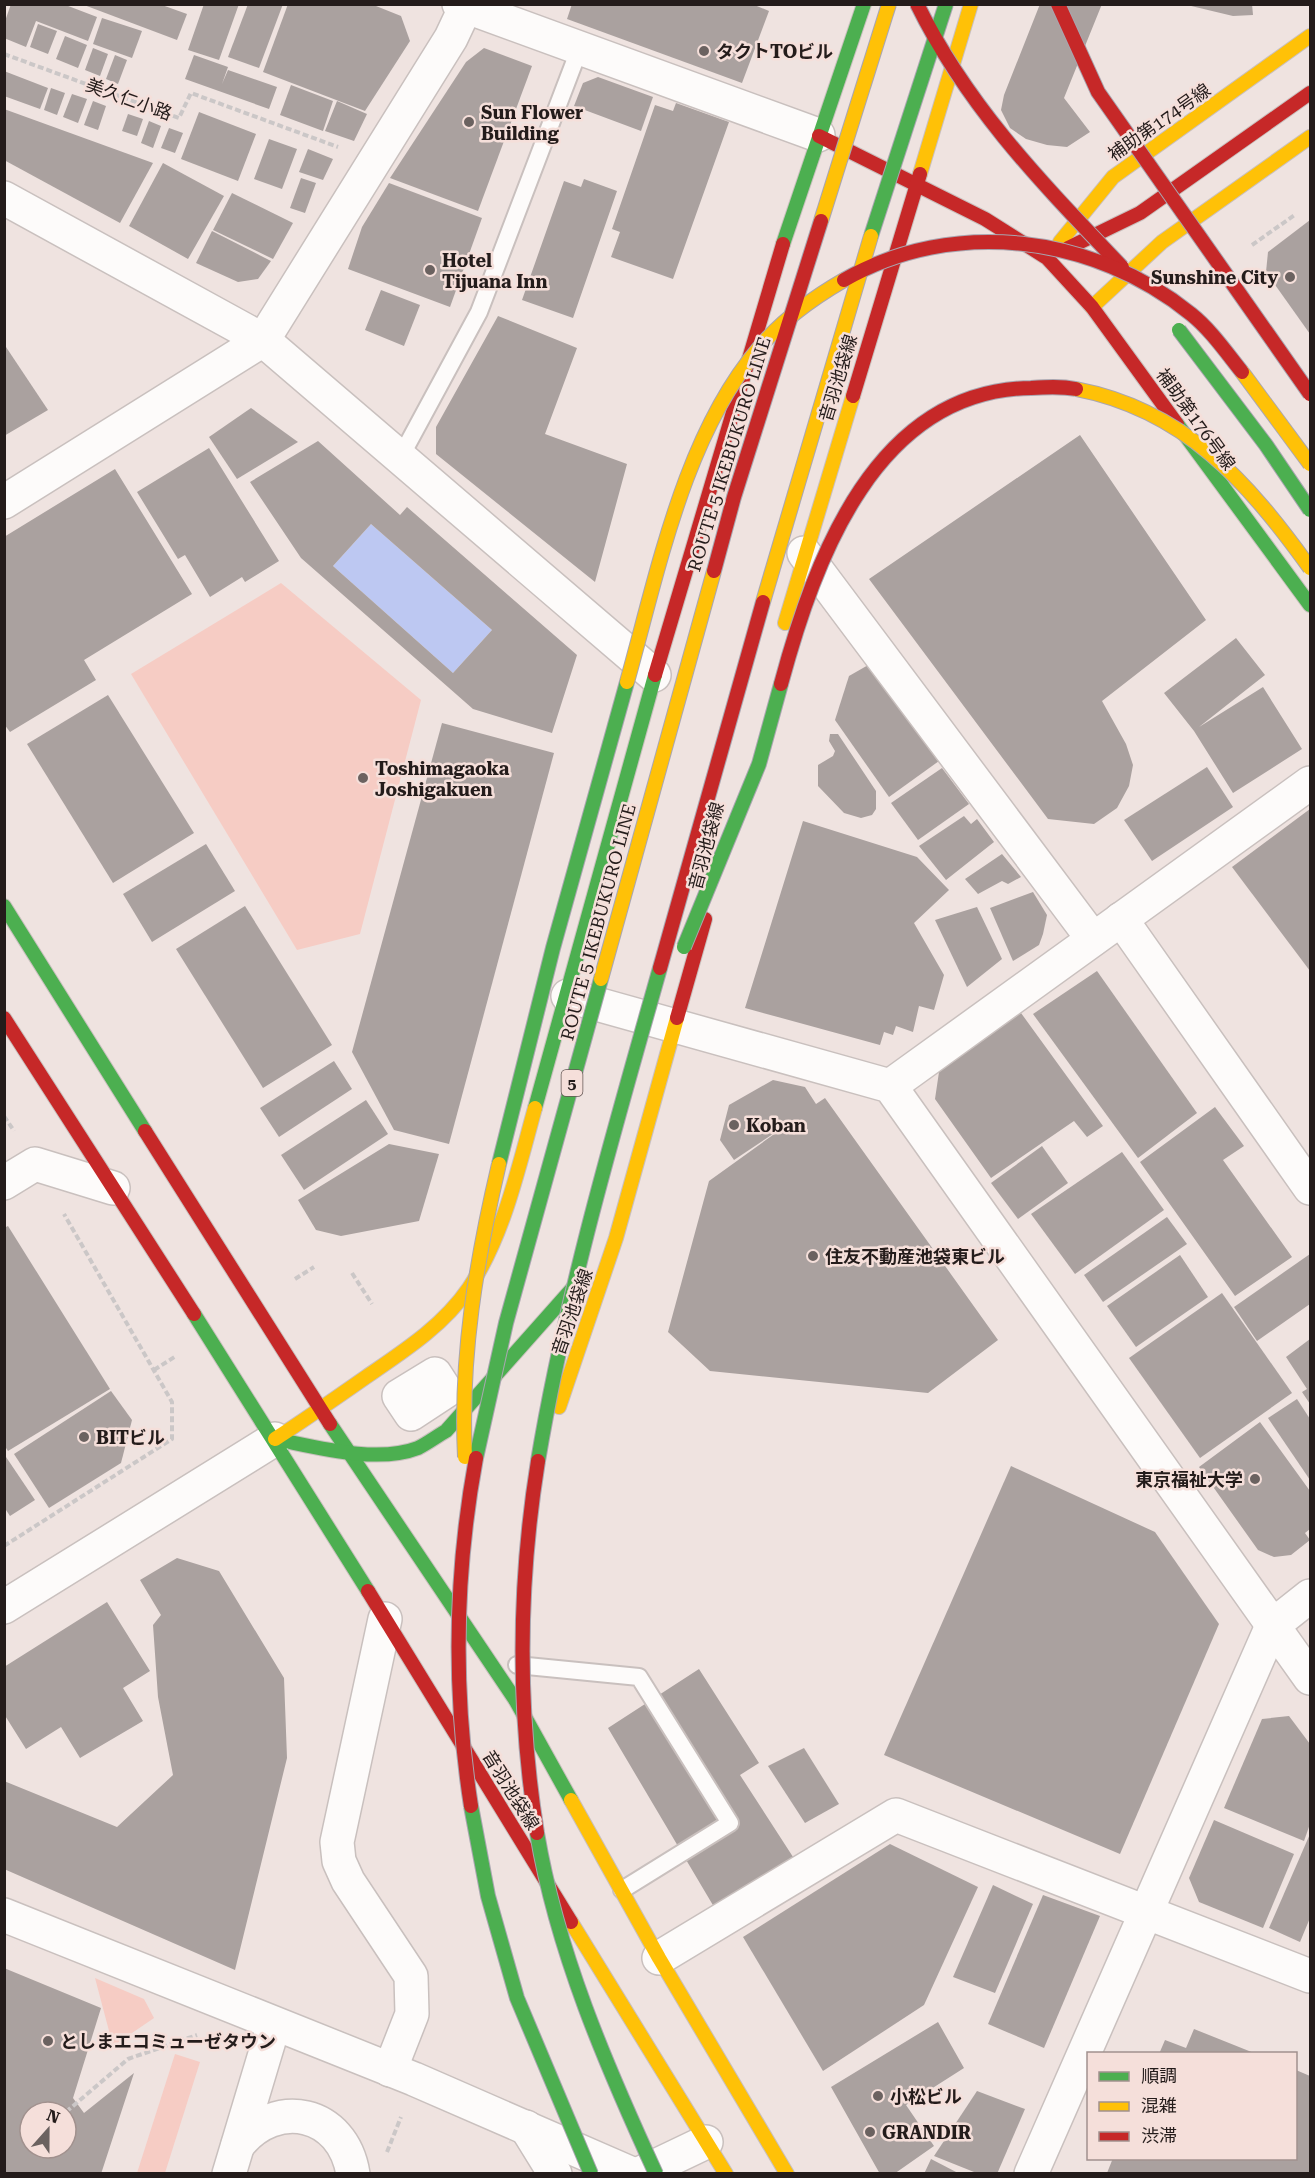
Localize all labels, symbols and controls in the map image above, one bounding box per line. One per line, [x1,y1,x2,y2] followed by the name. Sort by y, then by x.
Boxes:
[716,41,833,62] place label: タクトTOビル
[697,44,711,58] marker: タクトTOビル
[83,74,175,124] street label: 美久仁小路
[1104,79,1214,165] street label: 補助第174号線
[481,102,583,144] place label: Sun Flower Building
[462,115,476,129] marker: Sun Flower Building
[442,250,548,292] place label: Hotel Tijuana Inn
[423,263,437,277] marker: Hotel Tijuana Inn
[1151,267,1278,288] place label: Sunshine City
[1283,270,1297,284] marker: Sunshine City
[815,332,861,424] street label: 音羽池袋線
[683,334,775,574] street label: ROUTE 5 IKEBUKURO LINE
[1152,364,1240,474] street label: 補助第176号線
[375,758,510,800] place label: Toshimagaoka Joshigakuen
[356,771,370,785] marker: Toshimagaoka Joshigakuen
[684,800,728,892] street label: 音羽池袋線
[556,801,640,1043] street label: ROUTE 5 IKEBUKURO LINE
[562,1070,582,1096] road number: 5
[746,1115,806,1136] place label: Koban
[727,1118,741,1132] marker: Koban
[825,1246,1005,1267] place label: 住友不動産池袋東ビル
[806,1249,820,1263] marker: 住友不動産池袋東ビル
[547,1266,597,1358] street label: 音羽池袋線
[96,1427,165,1448] place label: BITビル
[77,1430,91,1444] marker: BITビル
[1135,1469,1243,1490] place label: 東京福祉大学
[1248,1472,1262,1486] marker: 東京福祉大学
[478,1746,544,1834] street label: 音羽池袋線
[60,2031,276,2052] place label: としまエコミューゼタウン
[41,2034,55,2048] marker: としまエコミューゼタウン
[1087,2052,1297,2160] legend
[1141,2065,1177,2086] text: 順調
[890,2086,962,2107] place label: 小松ビル
[871,2089,885,2103] marker: 小松ビル
[1141,2095,1177,2116] text: 混雑
[18,2100,78,2160] north arrow
[44,2105,62,2128] text: N
[882,2122,972,2143] place label: GRANDIR
[863,2125,877,2139] marker: GRANDIR
[1141,2125,1177,2146] text: 渋滞

